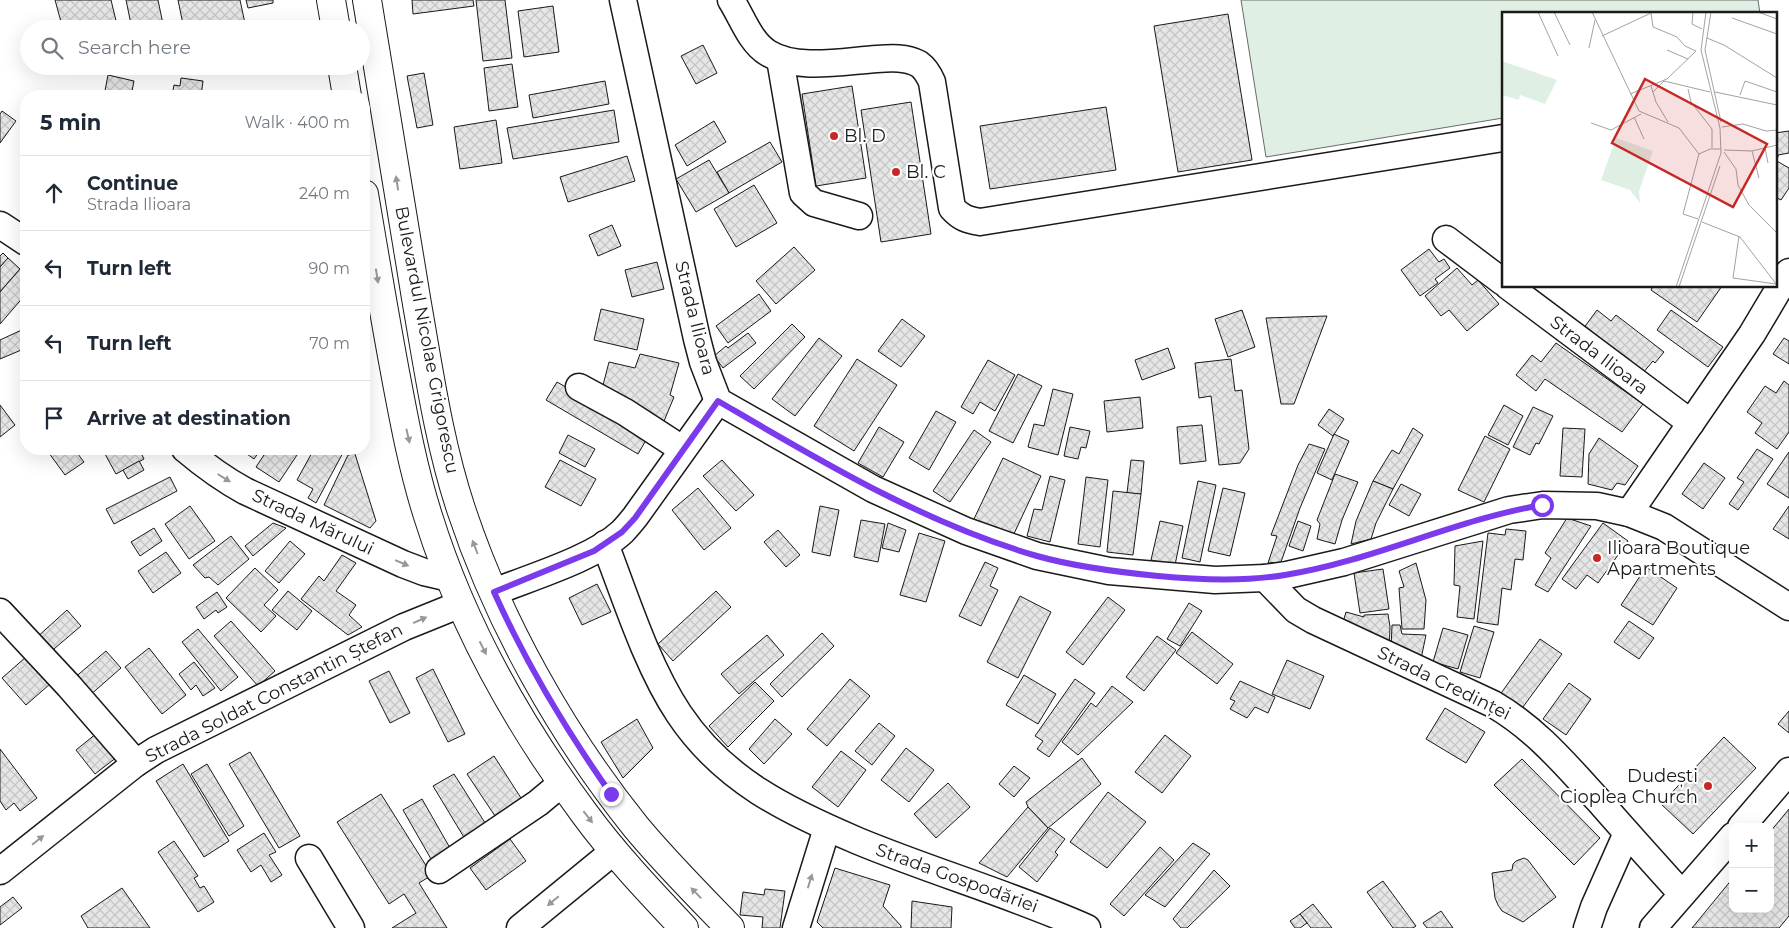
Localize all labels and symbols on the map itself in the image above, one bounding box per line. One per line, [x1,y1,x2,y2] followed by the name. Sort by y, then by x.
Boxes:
[1502,12,1776,288] inset map
[844,125,886,147] place label: Bl. D
[828,130,840,142] marker: Bl. D
[906,161,946,183] place label: Bl. C
[890,166,902,178] marker: Bl. C
[393,175,401,191] one-way arrow
[390,204,464,476] street label: Bulevardul Nicolae Grigorescu
[670,259,720,377] street label: Strada Ilioara
[374,269,382,285] one-way arrow
[1546,311,1652,399] street label: Strada Ilioara
[404,428,412,444] one-way arrow
[217,474,230,483] one-way arrow
[249,484,377,560] street label: Strada Mărului
[1531,494,1554,517] route start
[1607,537,1750,580] place label: Ilioara Boutique Apartments
[471,539,478,554] one-way arrow
[1591,552,1603,564] marker: Ilioara Boutique Apartments
[395,560,409,568] one-way arrow
[413,616,427,624] one-way arrow
[142,618,407,769] street label: Strada Soldat Constantin Ștefan
[479,640,487,655] one-way arrow
[1373,641,1514,726] street label: Strada Credinței
[1560,765,1698,808] place label: Dudești Cioplea Church
[1702,780,1714,792] marker: Dudești Cioplea Church
[600,783,623,806] route end
[582,811,593,824] one-way arrow
[31,834,44,845] one-way arrow
[873,838,1041,918] street label: Strada Gospodăriei
[807,874,814,889] one-way arrow
[690,887,702,899] one-way arrow
[547,895,560,906] one-way arrow

